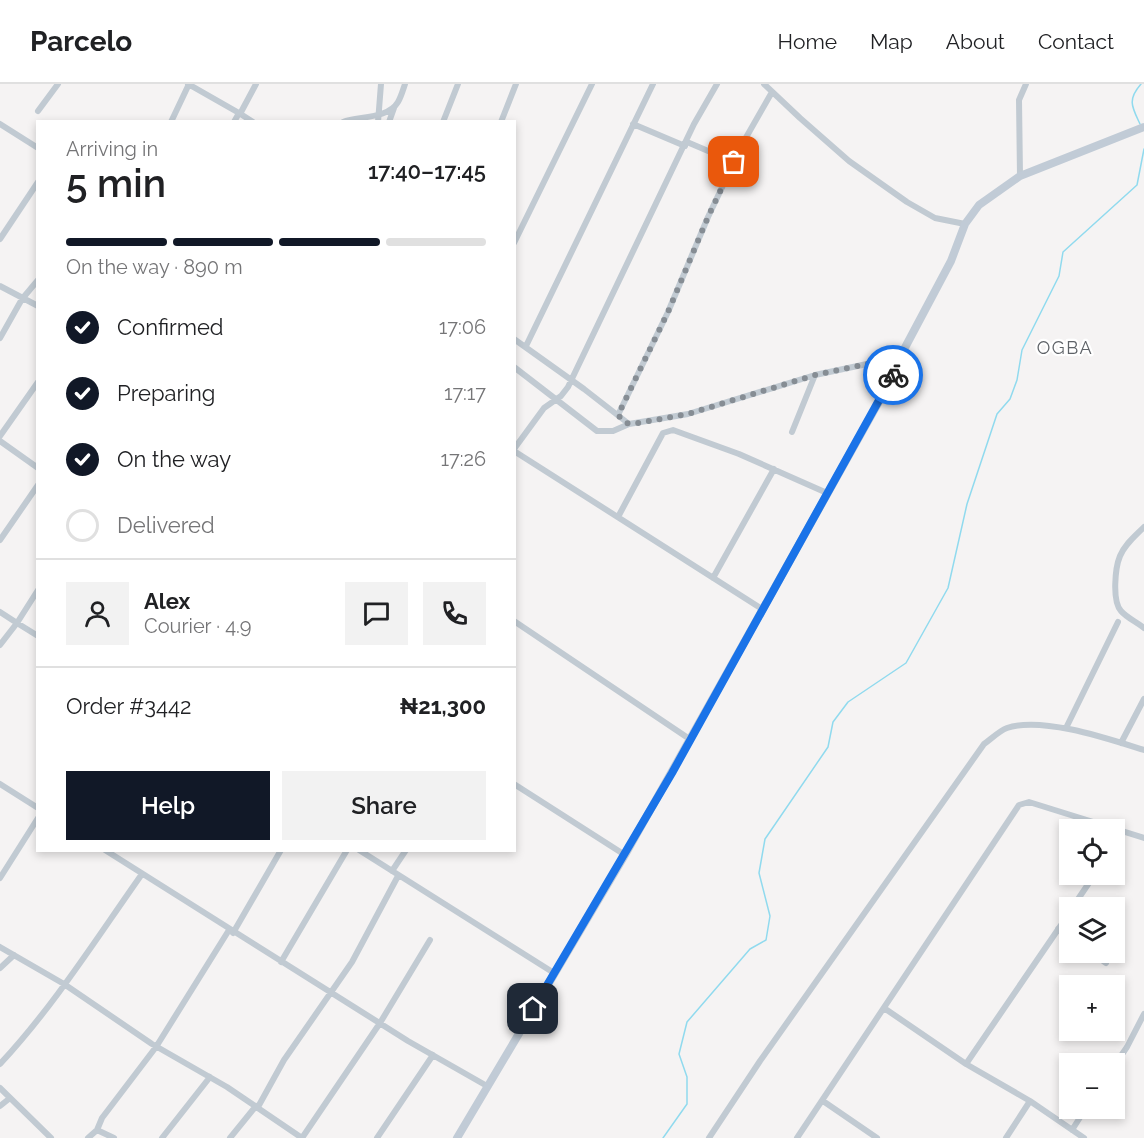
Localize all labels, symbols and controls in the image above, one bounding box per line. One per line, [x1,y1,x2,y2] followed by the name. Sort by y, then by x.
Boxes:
[30,25,132,58] text: Parcelo
[778,29,837,54] text: Home
[870,29,913,54] text: Map
[946,29,1005,54] text: About
[1038,29,1114,54] text: Contact
[708,136,759,187] pin
[66,137,158,161] text: Arriving in
[717,145,750,178] icon: bag
[368,158,486,184] text: 17:40–17:45
[66,160,166,206] text: 5 min
[66,255,243,279] text: On the way · 890 m
[66,311,99,344] icon: check
[117,314,224,340] text: Confirmed
[439,315,486,339] text: 17:06
[1037,337,1093,358] district label: OGBA
[863,345,923,405] courier
[877,359,910,392] icon: bike
[66,377,99,410] icon: check
[117,380,215,406] text: Preparing
[444,381,486,405] text: 17:17
[66,443,99,476] icon: check
[117,446,231,472] text: On the way
[441,447,486,471] text: 17:26
[117,512,215,538] text: Delivered
[66,582,129,645] button: person
[345,582,408,645] button: chat
[423,582,486,645] button: phone
[144,588,190,614] text: Alex
[144,614,252,638] text: Courier · 4.9
[66,693,191,719] text: Order #3442
[399,693,486,719] text: ₦21,300
[66,771,270,840] button: Help
[282,771,486,840] button: Share
[1059,819,1125,1119] map controls
[1059,819,1125,885] button: locate
[1059,897,1125,963] button: layers
[1059,975,1125,1041] button: +
[507,983,558,1034] pin
[516,992,549,1025] icon: home
[1059,1053,1125,1119] button: −

